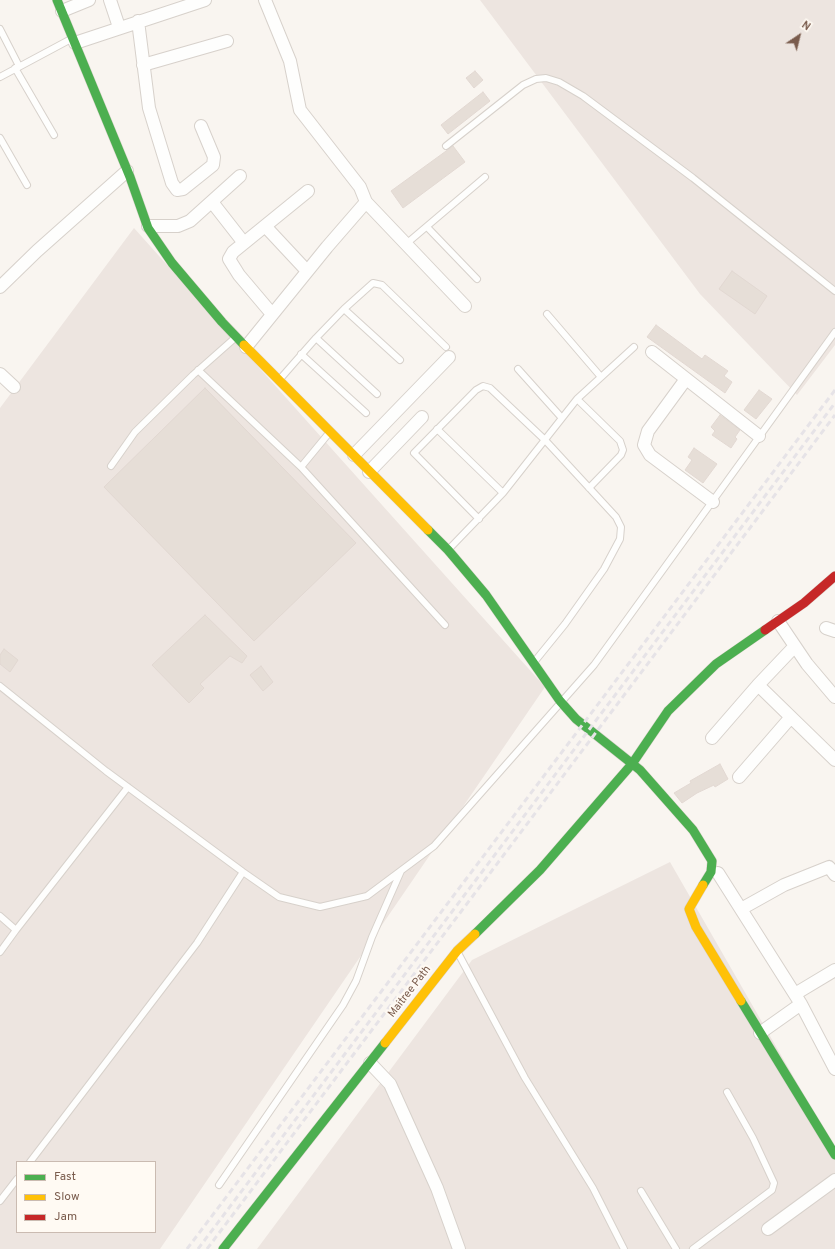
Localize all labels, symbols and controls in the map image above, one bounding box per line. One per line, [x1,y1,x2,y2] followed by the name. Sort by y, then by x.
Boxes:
[779,16,819,56] north arrow
[799,18,813,34] text: N
[386,964,434,1020] street label: Maitree Path
[16,1161,156,1233] legend
[54,1169,76,1185] text: Fast
[54,1189,80,1205] text: Slow
[54,1209,77,1225] text: Jam

